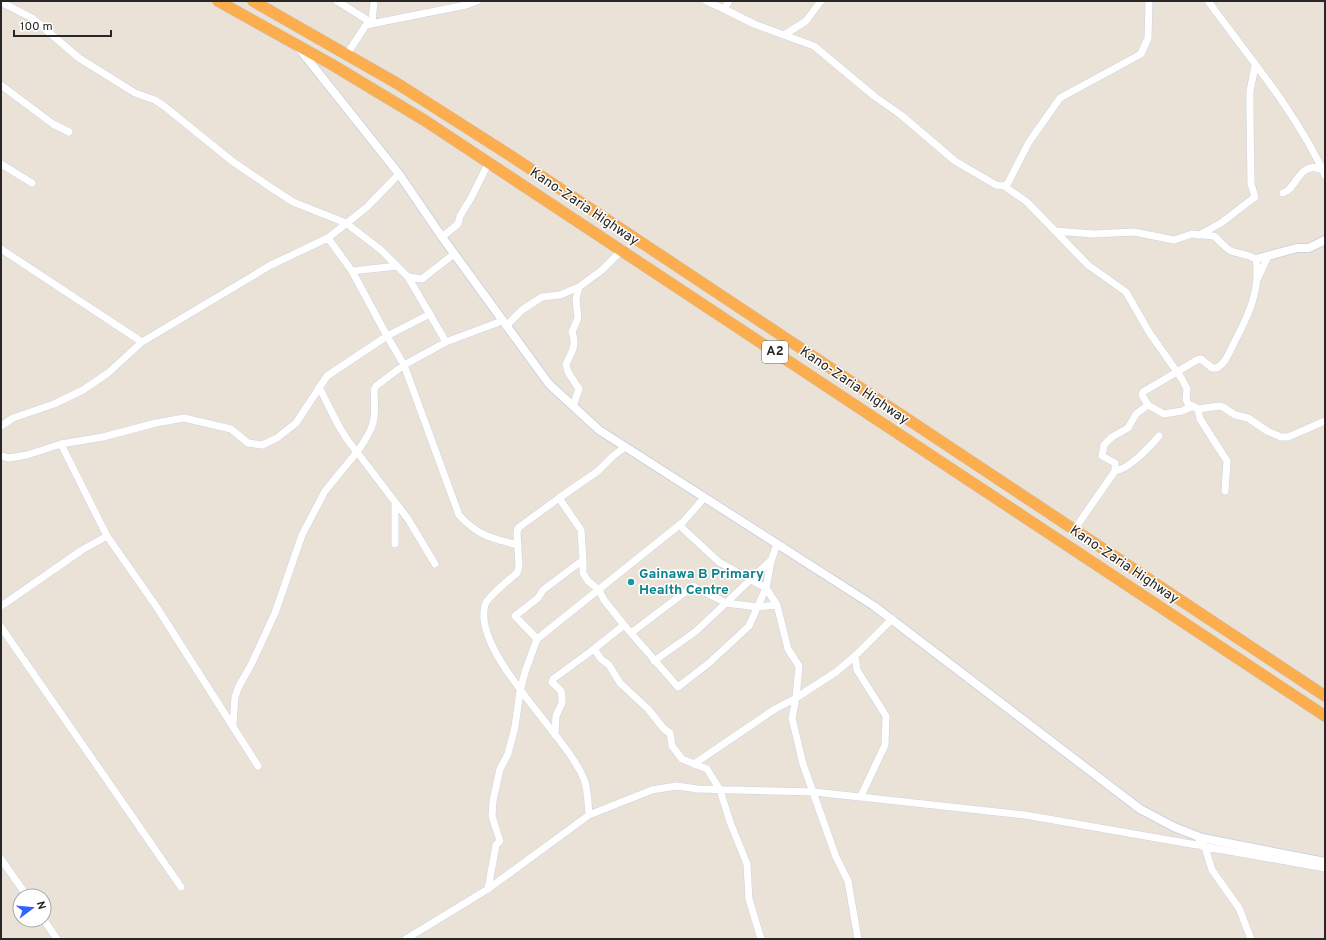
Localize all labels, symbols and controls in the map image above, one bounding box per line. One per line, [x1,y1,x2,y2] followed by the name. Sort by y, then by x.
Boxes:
[14,12,111,38] scale bar
[20,19,53,35] text: 100 m
[526,164,642,250] street label: Kano-Zaria Highway
[762,341,788,363] road number: A2
[796,343,912,429] street label: Kano-Zaria Highway
[1066,522,1182,608] street label: Kano-Zaria Highway
[639,566,764,599] place label: Gainawa B Primary Health Centre
[626,577,636,587] marker: Gainawa B Primary Health Centre
[12,888,52,928] north arrow
[33,900,48,911] text: N

